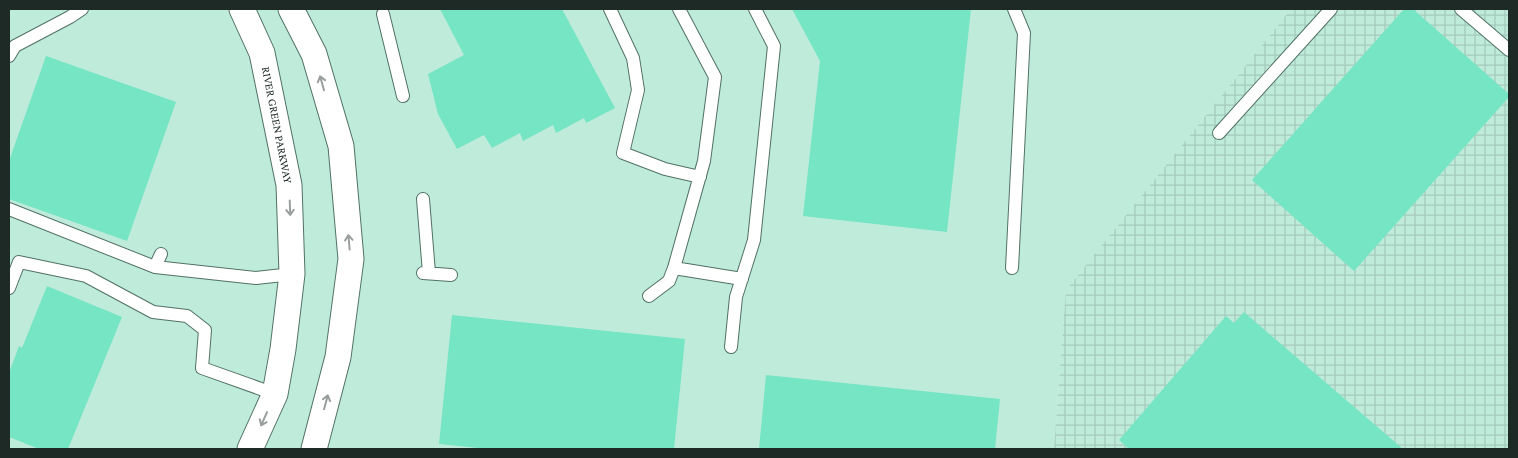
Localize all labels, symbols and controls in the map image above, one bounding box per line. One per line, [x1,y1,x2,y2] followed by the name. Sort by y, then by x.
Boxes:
[259,65,295,185] street label: RIVER GREEN PARKWAY
[317,75,327,91] one-way arrow
[285,200,295,216] one-way arrow
[344,234,354,250] one-way arrow
[322,395,332,411] one-way arrow
[258,411,268,426] one-way arrow

